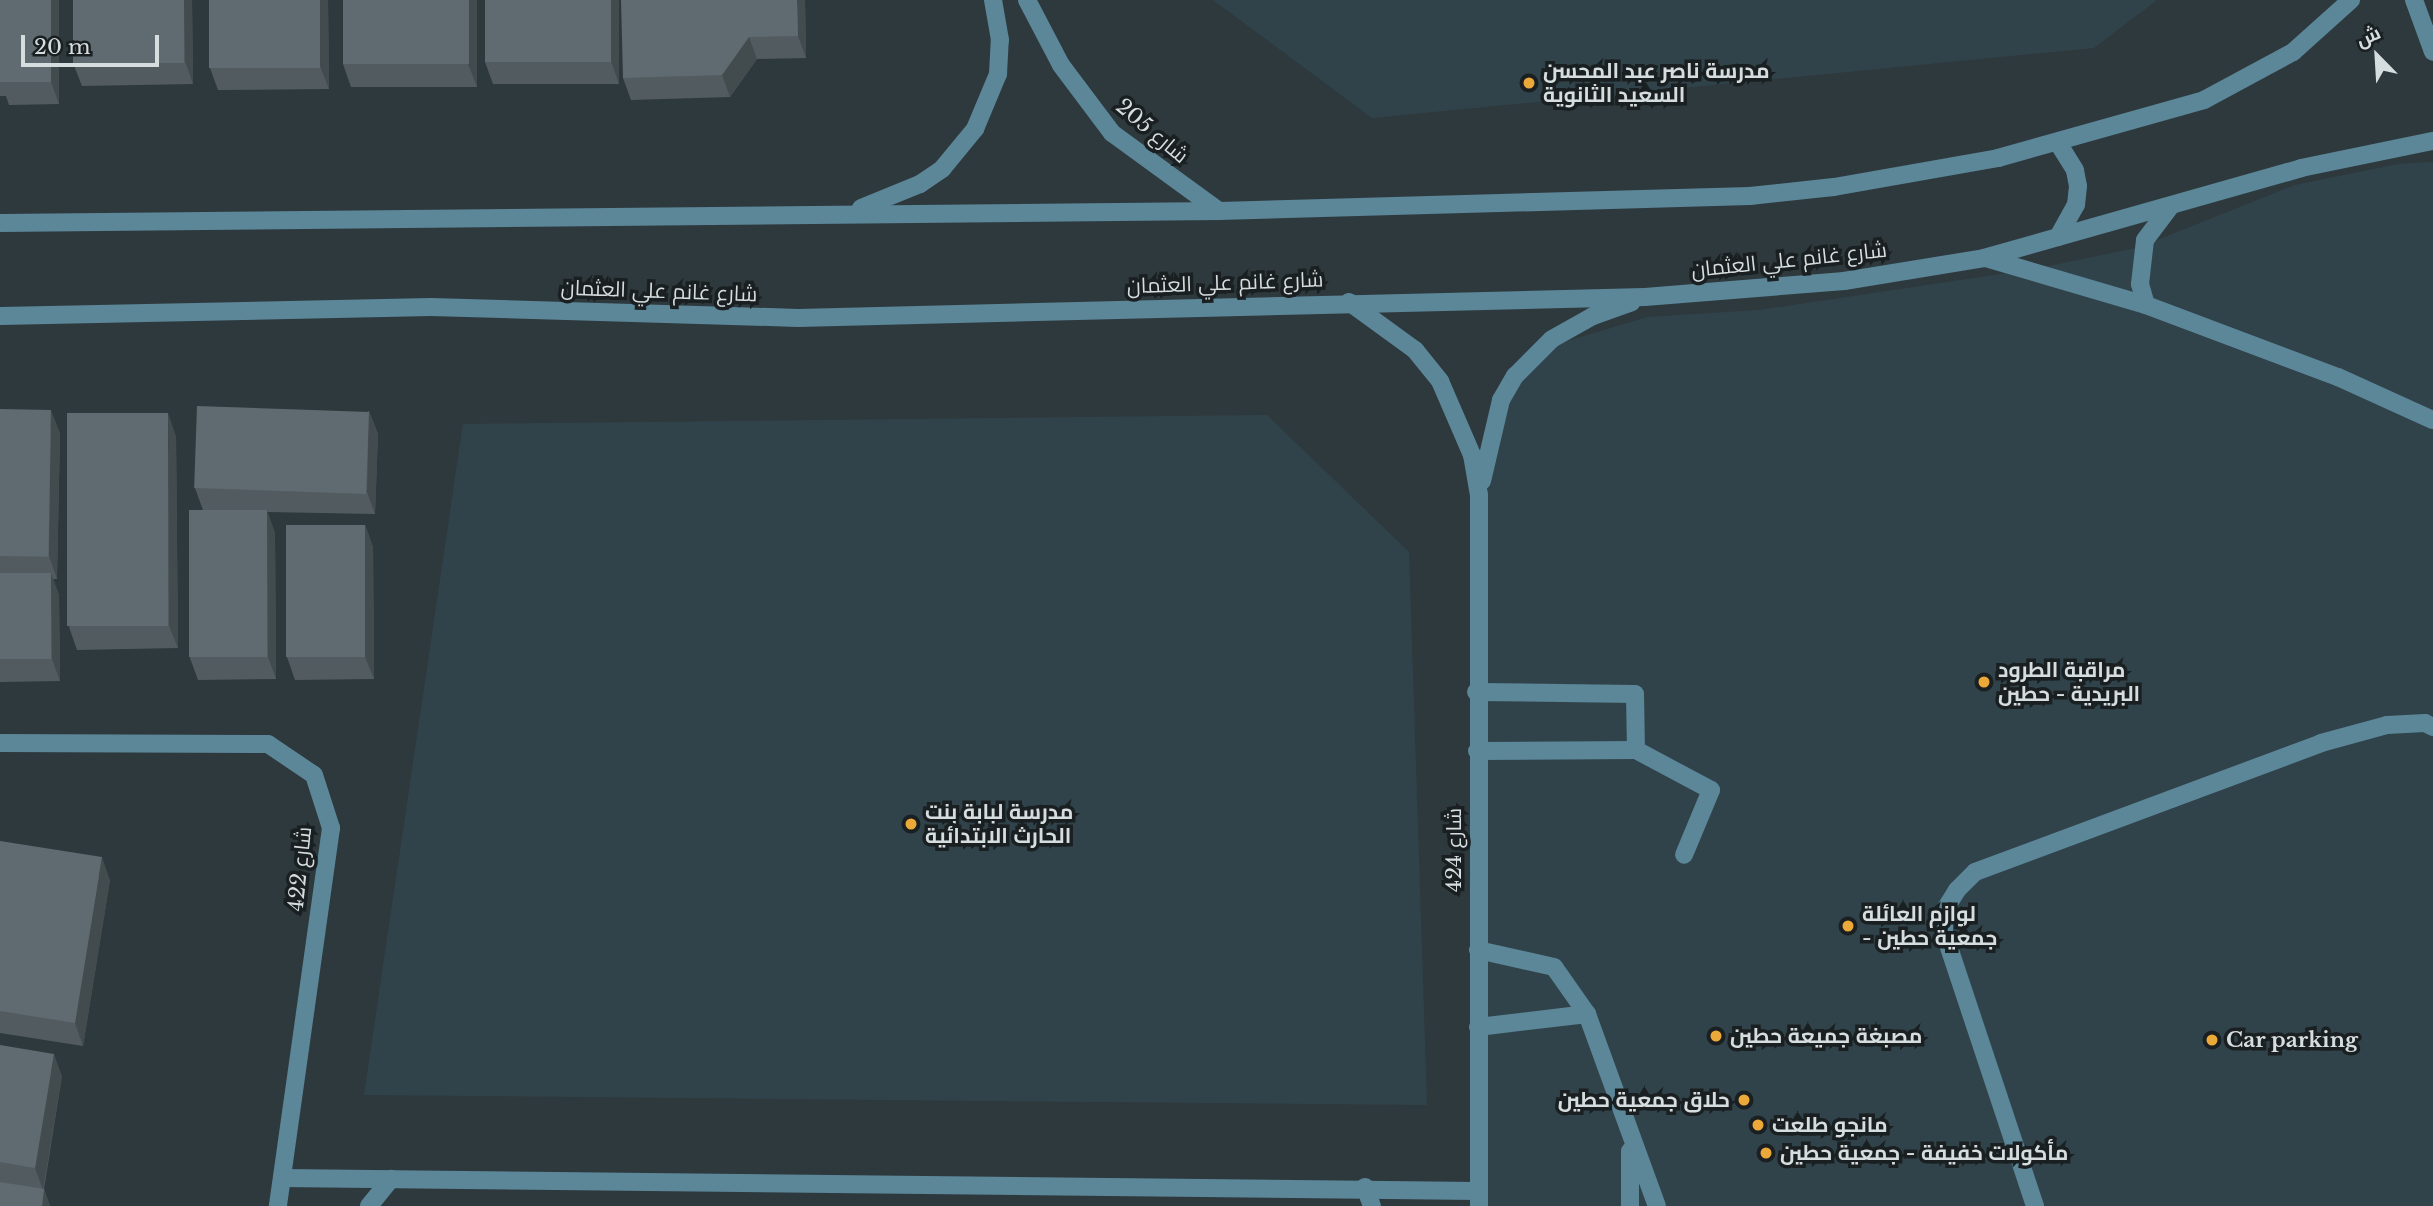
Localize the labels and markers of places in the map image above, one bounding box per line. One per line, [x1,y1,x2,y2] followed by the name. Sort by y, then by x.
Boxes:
[1543,58,1770,108] place label: مدرسة ناصر عبد المحسن السعيد الثانوية
[1521,75,1537,91] marker: مدرسة ناصر عبد المحسن السعيد الثانوية
[1998,657,2140,707] place label: مراقبة الطرود البريدية - حطين
[1976,674,1992,690] marker: مراقبة الطرود البريدية - حطين
[925,799,1073,849] place label: مدرسة لبابة بنت الحارث الابتدائية
[903,816,919,832] marker: مدرسة لبابة بنت الحارث الابتدائية
[1862,901,1997,951] place label: لوازم العائلة - جمعية حطين
[1840,918,1856,934] marker: لوازم العائلة - جمعية حطين
[1730,1023,1922,1049] place label: مصبغة جميعة حطين
[2226,1027,2358,1053] place label: Car parking
[1708,1028,1724,1044] marker: مصبغة جميعة حطين
[2204,1032,2220,1048] marker: Car parking
[1558,1087,1730,1113] place label: حلاق جمعية حطين
[1736,1092,1752,1108] marker: حلاق جمعية حطين
[1772,1112,1888,1138] place label: مانجو طلعت
[1750,1117,1766,1133] marker: مانجو طلعت
[1780,1140,2068,1166] place label: مأكولات خفيفة - جمعية حطين
[1758,1145,1774,1161] marker: مأكولات خفيفة - جمعية حطين

